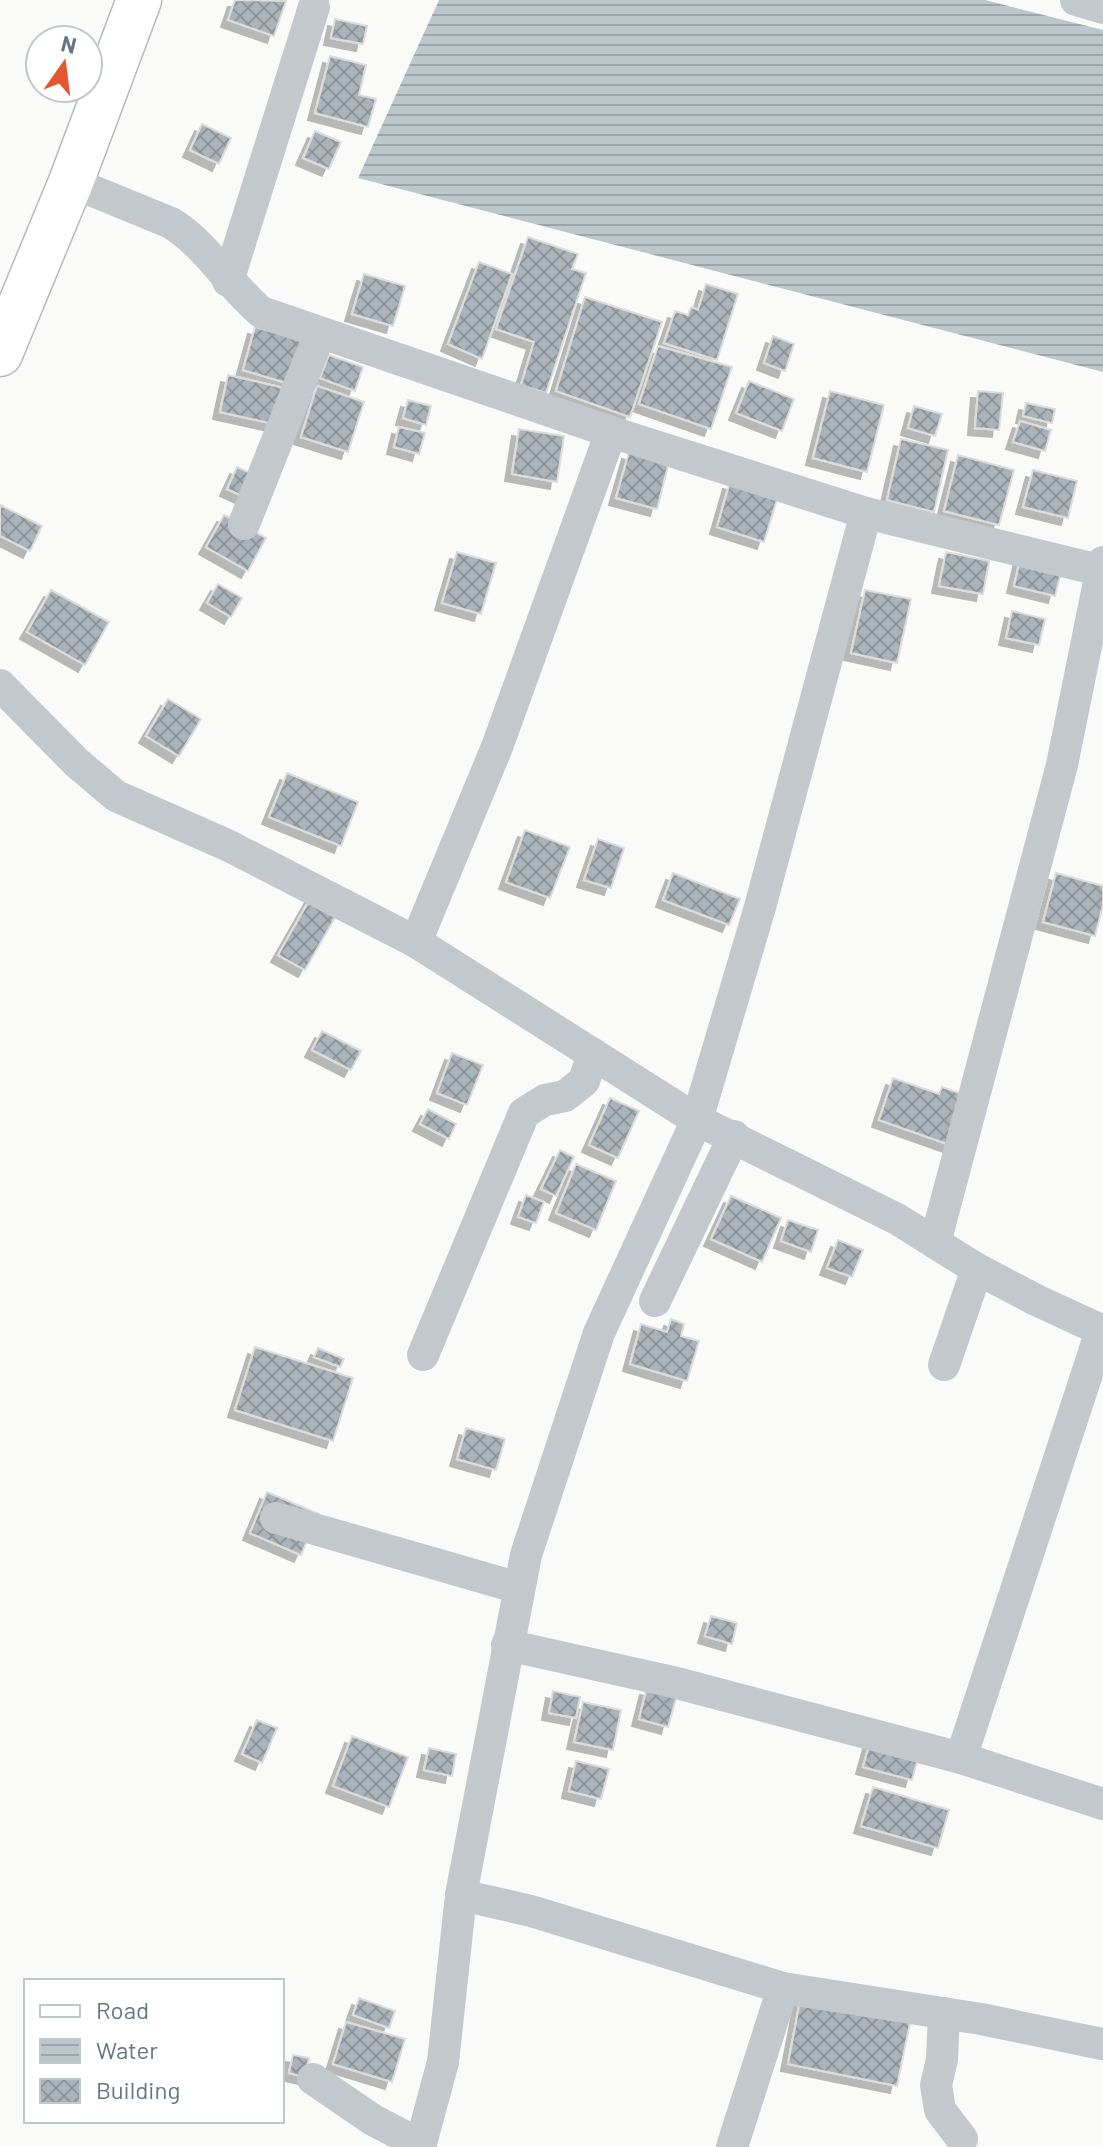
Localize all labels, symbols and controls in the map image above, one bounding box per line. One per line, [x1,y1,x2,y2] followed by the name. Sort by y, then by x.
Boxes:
[24,24,104,104] north arrow
[59,29,79,58] text: N
[24,1979,284,2123] legend
[96,1995,149,2024] text: Road
[96,2035,158,2064] text: Water
[96,2075,180,2104] text: Building

